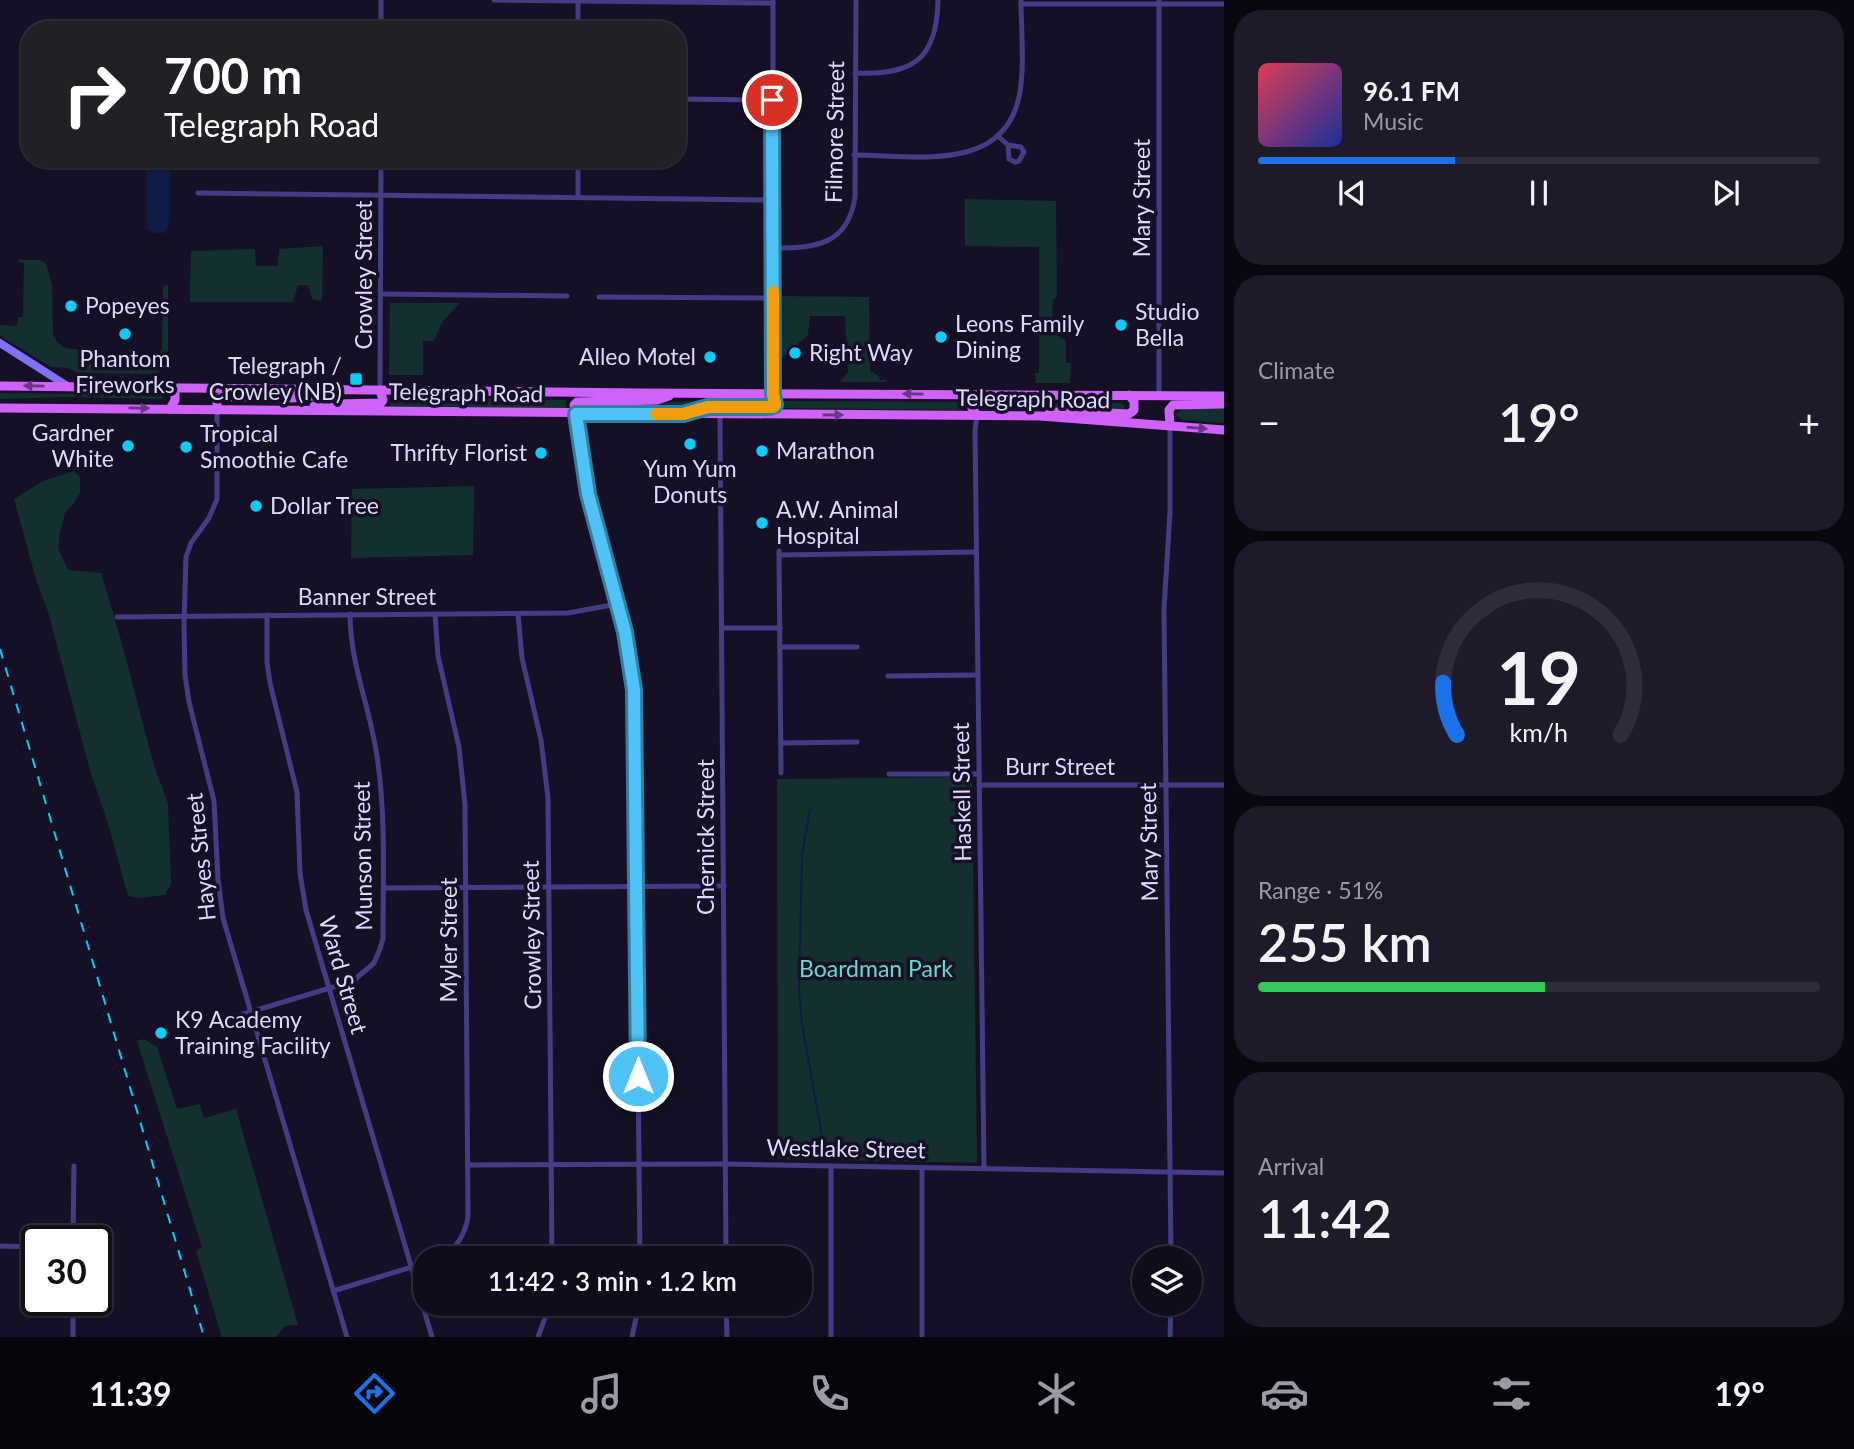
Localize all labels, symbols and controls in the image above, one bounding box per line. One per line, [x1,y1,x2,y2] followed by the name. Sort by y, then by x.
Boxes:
[164,46,302,104] text: 700 m
[49,49,140,140] icon: right
[819,60,849,203] street label: Filmore Street
[742,70,802,130] pin
[1363,75,1460,107] text: 96.1 FM
[753,81,791,119] icon: arrive
[164,105,379,144] text: Telegraph Road
[1363,107,1423,135] text: Music
[1127,138,1155,257] street label: Mary Street
[1333,174,1371,212] icon: previous
[1520,174,1558,212] icon: pause
[1707,174,1745,212] icon: next
[349,200,377,350] street label: Crowley Street
[85,291,170,319] place label: Popeyes
[1135,297,1199,351] place label: Studio Bella
[63,298,79,314] marker: Popeyes
[955,309,1085,363] place label: Leons Family Dining
[1113,317,1129,333] marker: Studio Bella
[117,326,133,342] marker: Phantom Fireworks
[933,329,949,345] marker: Leons Family Dining
[809,338,913,366] place label: Right Way
[579,342,696,370] place label: Alleo Motel
[75,344,175,398] place label: Phantom Fireworks
[787,345,803,361] marker: Right Way
[702,349,718,365] marker: Alleo Motel
[209,351,342,405] place label: Telegraph / Crowley (NB)
[1258,356,1335,384] text: Climate
[348,371,364,387] marker: Telegraph / Crowley (NB)
[388,377,544,407] street label: Telegraph Road
[22,380,44,392] one-way arrow
[955,383,1111,413] street label: Telegraph Road
[902,388,924,400] one-way arrow
[1498,391,1580,453] text: 19°
[1258,399,1280,445] text: −
[1798,399,1820,445] text: +
[129,402,151,414] one-way arrow
[822,409,844,421] one-way arrow
[32,418,115,472] place label: Gardner White
[200,419,348,473] place label: Tropical Smoothie Cafe
[1186,423,1208,434] one-way arrow
[682,436,698,452] marker: Yum Yum Donuts
[776,436,875,464] place label: Marathon
[120,438,136,454] marker: Gardner White
[391,438,528,466] place label: Thrifty Florist
[178,439,194,455] marker: Tropical Smoothie Cafe
[754,443,770,459] marker: Marathon
[533,445,549,461] marker: Thrifty Florist
[643,454,737,508] place label: Yum Yum Donuts
[270,491,379,519] place label: Dollar Tree
[776,495,899,549] place label: A.W. Animal Hospital
[248,498,264,514] marker: Dollar Tree
[754,515,770,531] marker: A.W. Animal Hospital
[298,582,437,610] street label: Banner Street
[1497,633,1581,721] text: 19
[1510,716,1568,746] text: km/h
[946,721,976,862] street label: Haskell Street
[1005,752,1116,780] street label: Burr Street
[691,758,719,915] street label: Chernick Street
[347,780,377,931] street label: Munson Street
[1133,782,1163,902] street label: Mary Street
[179,791,221,922] street label: Hayes Street
[516,859,546,1010] street label: Crowley Street
[1258,876,1383,904] text: Range · 51%
[434,877,462,1002] street label: Myler Street
[1258,911,1432,973] text: 255 km
[314,913,374,1038] street label: Ward Street
[799,954,953,982] park label: Boardman Park
[175,1005,331,1059] place label: K9 Academy Training Facility
[153,1025,169,1041] marker: K9 Academy Training Facility
[601,1039,675,1113] position arrow
[766,1133,927,1163] street label: Westlake Street
[1258,1152,1324,1180] text: Arrival
[1258,1187,1392,1249] text: 11:42
[21,1225,112,1316] speed limit sign: 30
[1132,1246,1202,1316] map controls
[1132,1246,1202,1316] button: layers
[488,1265,737,1297] text: 11:42 · 3 min · 1.2 km
[350,1369,399,1418] icon: directions
[577,1369,626,1418] icon: music
[805,1369,854,1418] icon: phone
[1032,1369,1081,1418] icon: climate
[1260,1369,1309,1418] icon: car
[1487,1369,1536,1418] icon: filters
[89,1374,172,1413] text: 11:39
[1714,1374,1765,1413] text: 19°

